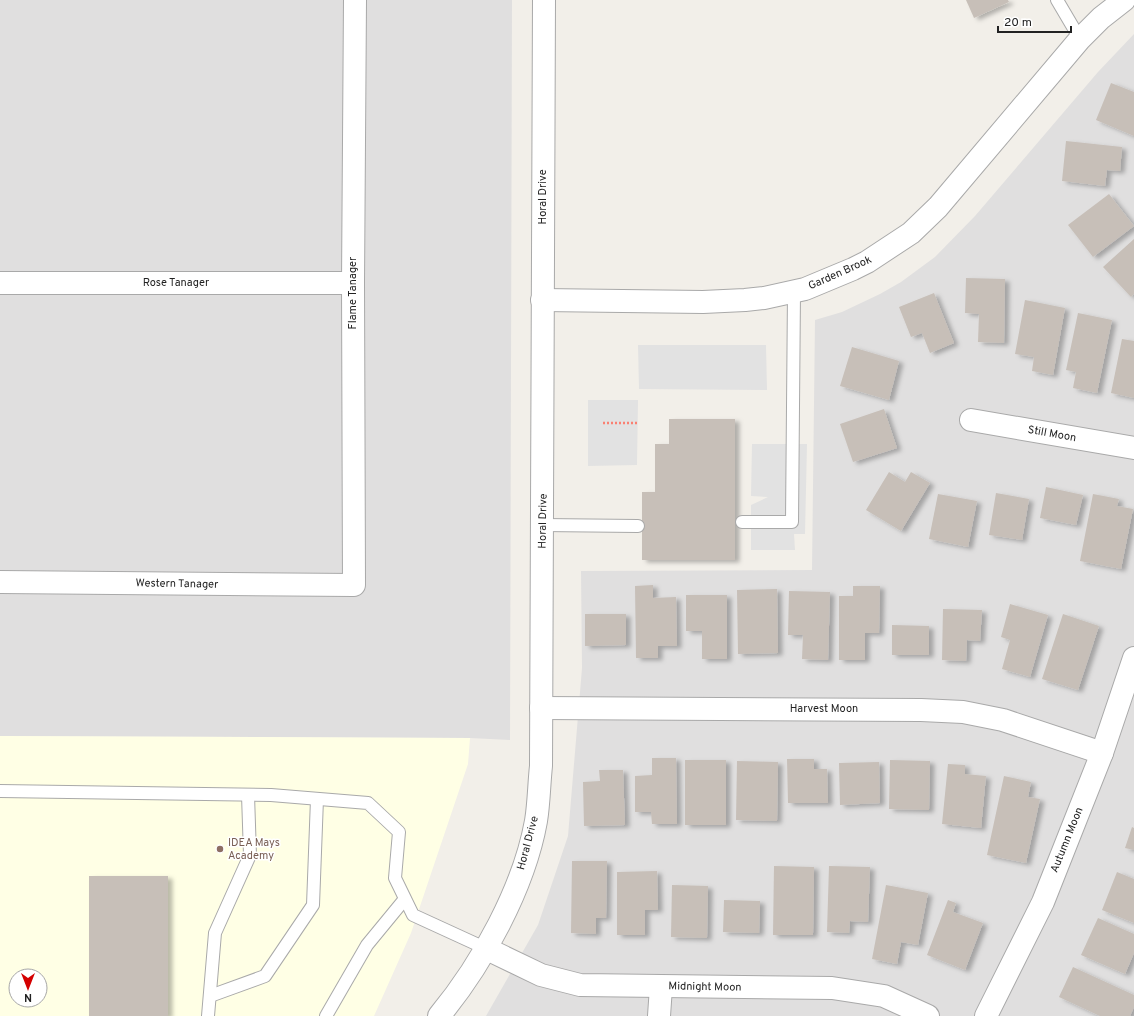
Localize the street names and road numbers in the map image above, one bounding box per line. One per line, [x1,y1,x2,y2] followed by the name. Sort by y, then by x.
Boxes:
[536,169,550,225] street label: Horal Drive
[806,253,874,293] street label: Garden Brook
[346,256,360,329] street label: Flame Tanager
[143,276,210,290] street label: Rose Tanager
[1027,423,1077,445] street label: Still Moon
[536,493,550,549] street label: Horal Drive
[135,576,219,592] street label: Western Tanager
[790,702,858,716] street label: Harvest Moon
[1047,805,1087,875] street label: Autumn Moon
[514,814,542,871] street label: Horal Drive
[668,979,742,995] street label: Midnight Moon

